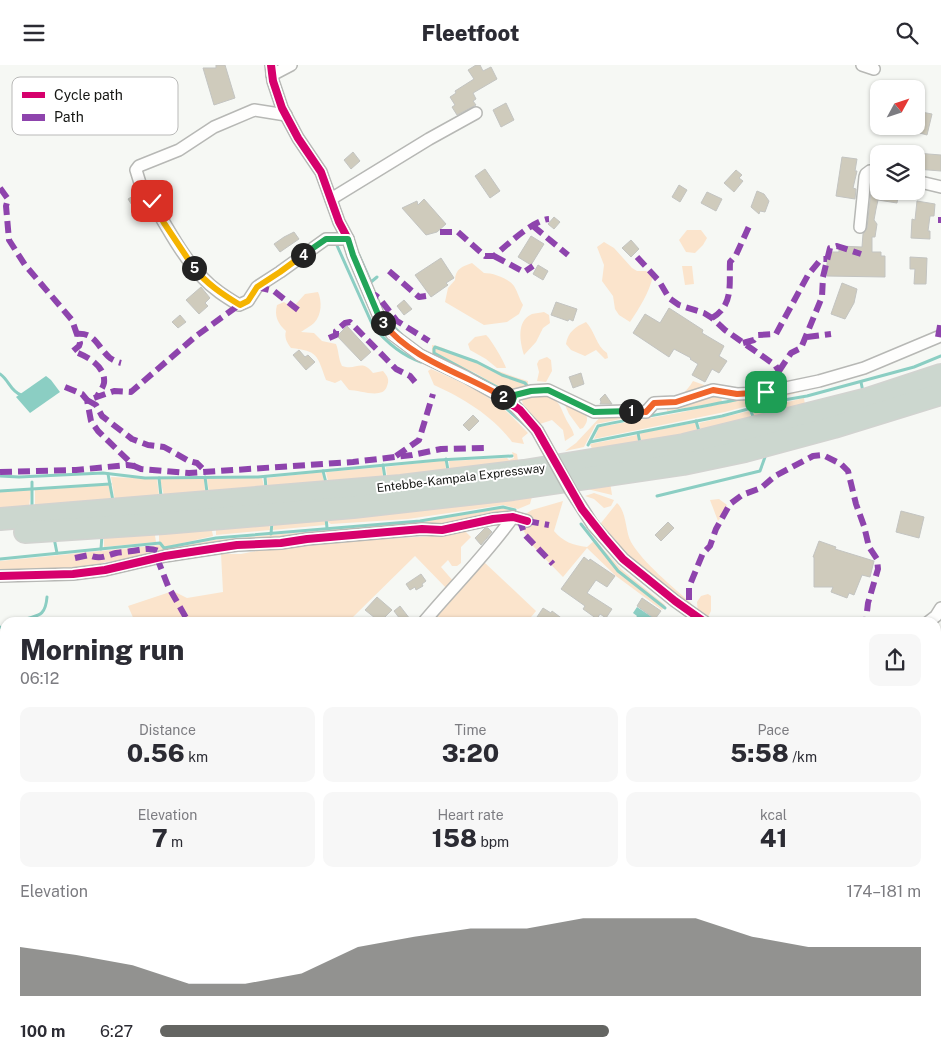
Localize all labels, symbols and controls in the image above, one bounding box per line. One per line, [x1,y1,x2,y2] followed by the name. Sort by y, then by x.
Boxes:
[20,19,48,47] icon: menu
[893,19,921,47] icon: search
[422,20,519,46] text: Fleetfoot
[12,77,178,135] legend
[870,80,925,135] north arrow
[870,80,925,200] map controls
[54,87,123,103] text: Cycle path
[54,109,84,125] text: Path
[870,145,925,200] button: layers
[131,180,173,222] pin
[138,187,166,215] icon: check
[290,243,316,267] pin: 4
[299,247,308,263] text: 4
[182,255,206,281] pin: 5
[190,260,199,276] text: 5
[370,311,396,335] pin: 3
[379,315,388,331] text: 3
[745,371,787,413] pin
[752,378,780,406] icon: arrive
[490,385,516,409] pin: 2
[499,389,508,405] text: 2
[618,399,644,423] pin: 1
[629,403,635,419] text: 1
[376,461,547,495] street label: Entebbe-Kampala Expressway
[20,633,184,666] text: Morning run
[869,634,921,686] button: share
[20,669,59,688] text: 06:12
[139,722,196,738] text: Distance
[455,722,486,738] text: Time
[757,722,790,738] text: Pace
[127,738,185,768] text: 0.56
[442,738,499,768] text: 3:20
[730,738,789,768] text: 5:58
[185,749,208,765] text: km
[789,749,817,765] text: /km
[138,807,197,823] text: Elevation
[437,807,504,823] text: Heart rate
[760,807,787,823] text: kcal
[152,823,168,853] text: 7
[432,823,477,853] text: 158
[760,823,787,853] text: 41
[168,834,183,850] text: m
[477,834,509,850] text: bpm
[20,882,88,901] text: Elevation
[846,882,921,901] text: 174–181 m
[20,1022,65,1041] text: 100 m
[100,1022,133,1041] text: 6:27

